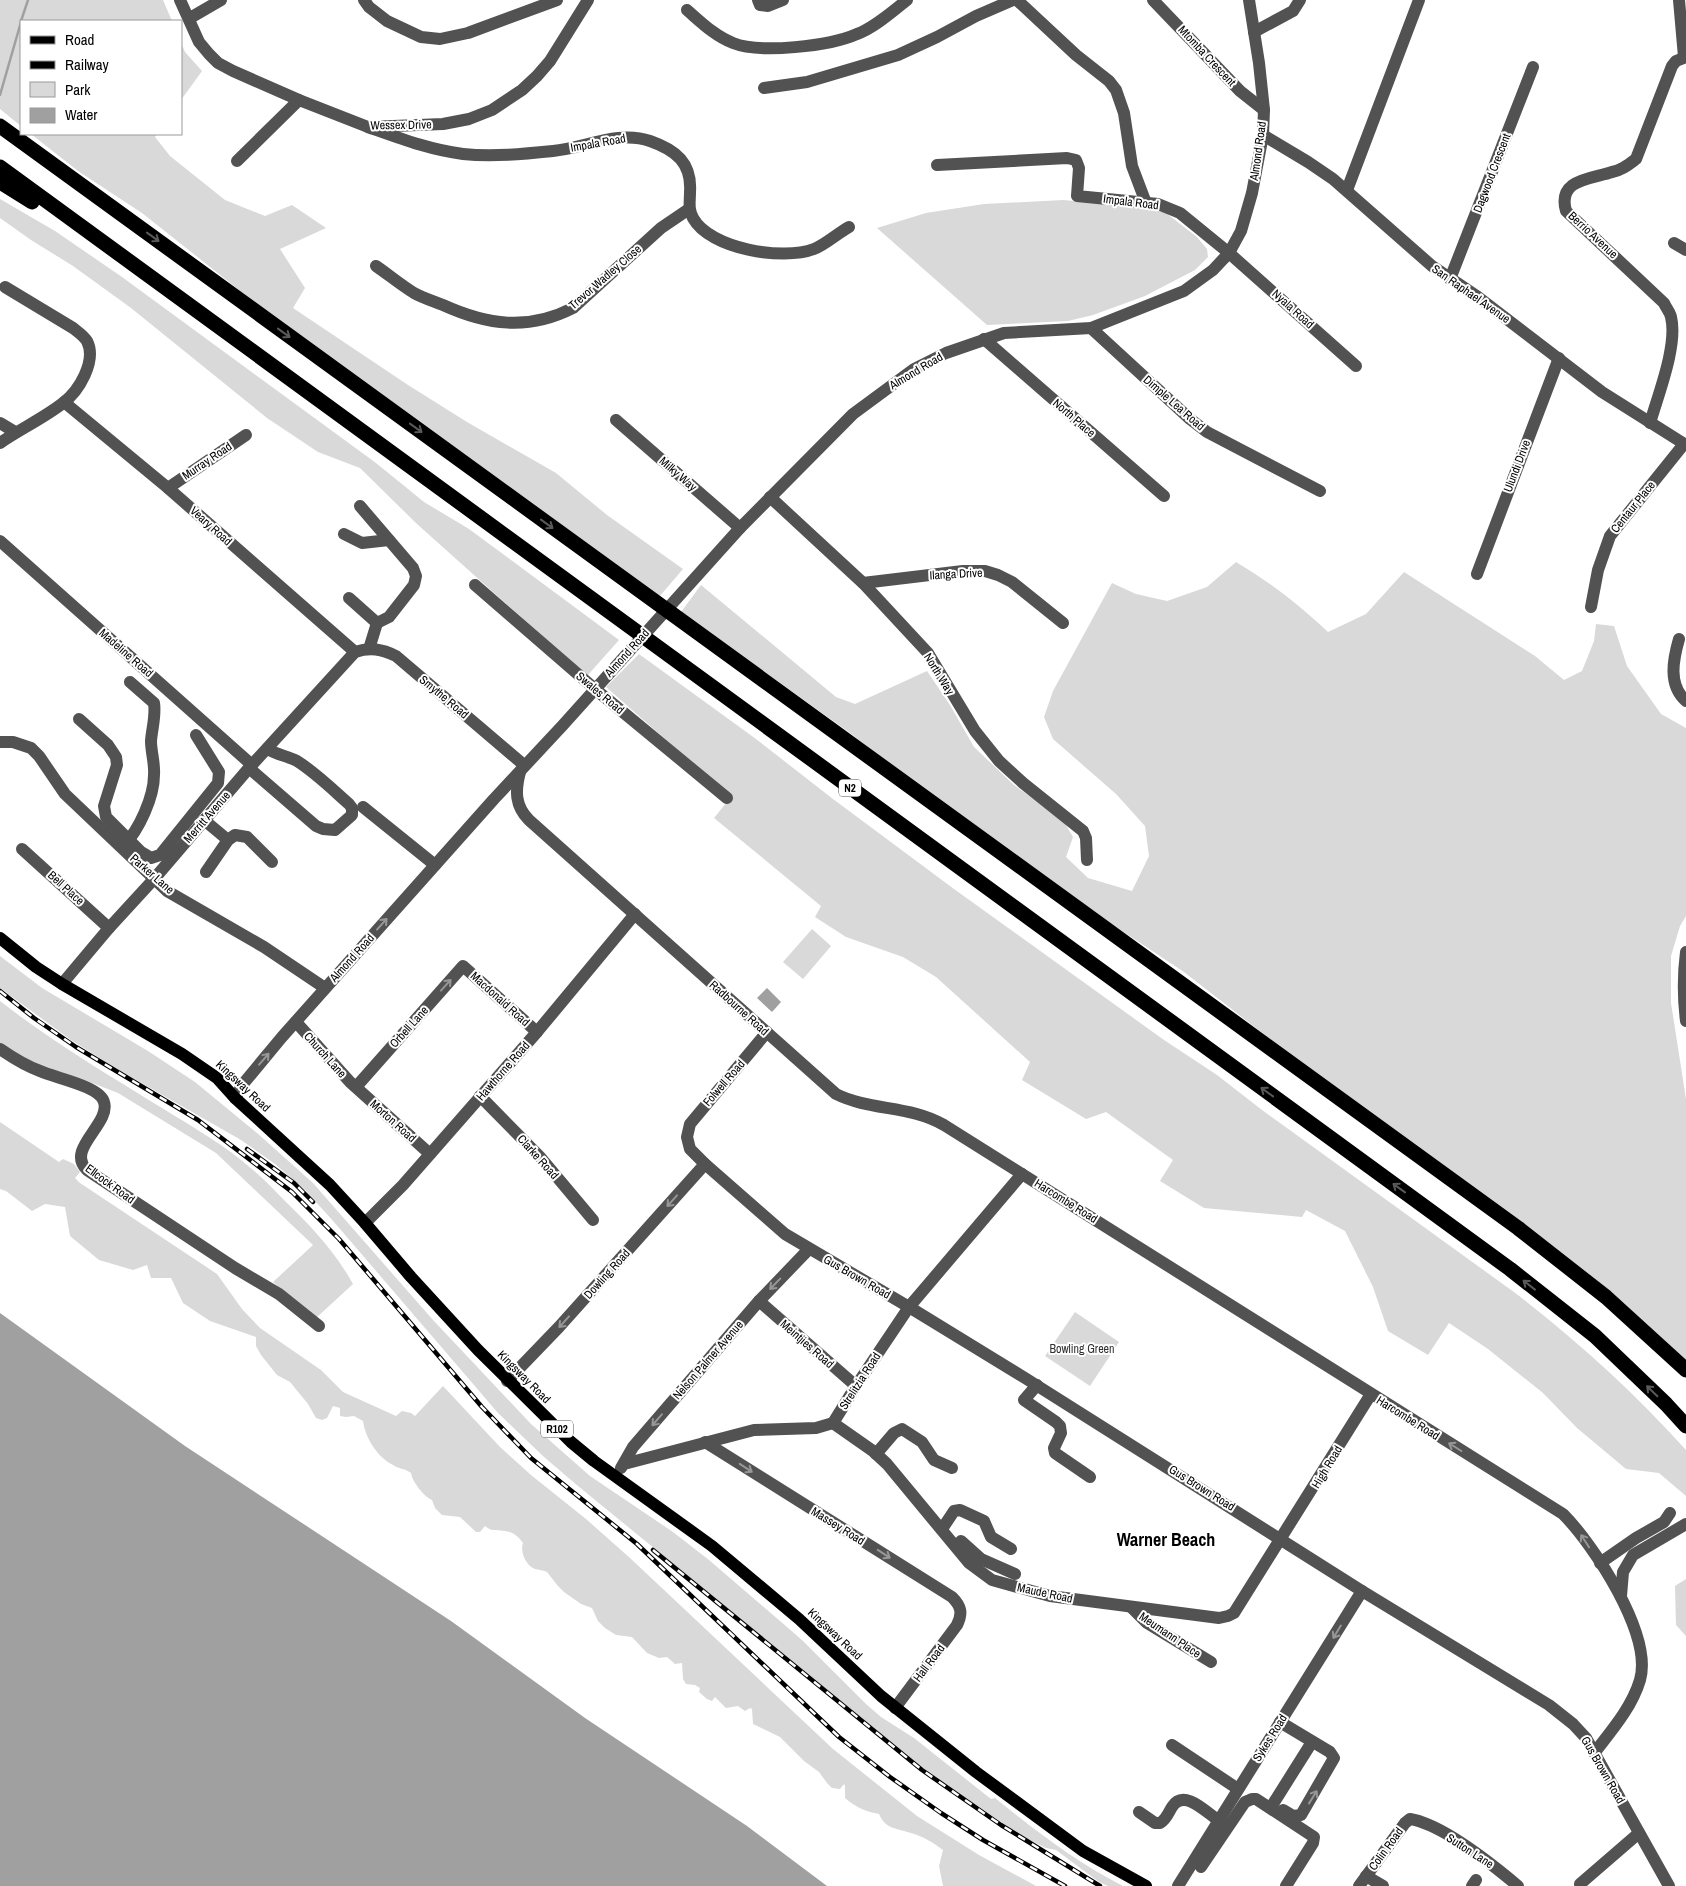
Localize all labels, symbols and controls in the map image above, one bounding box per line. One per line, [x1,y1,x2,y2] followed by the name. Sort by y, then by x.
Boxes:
[20,20,182,135] legend
[1175,22,1240,90] street label: Mtomba Crescent
[65,29,94,50] text: Road
[65,54,110,75] text: Railway
[65,79,91,100] text: Park
[65,104,97,125] text: Water
[370,116,432,134] street label: Wessex Drive
[1246,120,1270,183] street label: Almond Road
[569,130,627,156] street label: Impala Road
[1470,131,1515,215] street label: Dagwood Crescent
[1102,191,1160,213] street label: Impala Road
[1565,208,1621,262] street label: Berrio Avenue
[146,232,160,242] one-way arrow
[565,241,645,313] street label: Trevor Wadley Close
[1429,261,1513,327] street label: San Raphael Avenue
[1269,286,1317,332] street label: Nyala Road
[277,327,290,338] one-way arrow
[885,349,946,394] street label: Almond Road
[1140,372,1208,434] street label: Dimple Lea Road
[1049,395,1099,441] street label: North Place
[409,423,423,433] one-way arrow
[179,438,235,484] street label: Murray Road
[1500,438,1534,494] street label: Ulundi Drive
[656,453,700,495] street label: Milky Way
[1607,478,1659,536] street label: Centaur Place
[187,503,235,549] street label: Veary Road
[540,518,553,529] one-way arrow
[929,565,983,583] street label: Ilanga Drive
[96,625,156,681] street label: Madeline Road
[600,625,653,681] street label: Almond Road
[920,650,958,698] street label: North Way
[573,668,627,718] street label: Swales Road
[416,672,472,722] street label: Smythe Road
[839,780,861,796] road number: N2
[180,788,234,846] street label: Merritt Avenue
[127,850,177,898] street label: Parker Lane
[44,867,88,909] street label: Bell Place
[377,917,388,930] one-way arrow
[325,930,378,986] street label: Almond Road
[467,968,533,1030] street label: Macdonald Road
[706,977,772,1039] street label: Radbourne Road
[440,979,452,992] one-way arrow
[386,1003,432,1051] street label: Orbell Lane
[300,1029,350,1081] street label: Church Lane
[473,1038,533,1104] street label: Hawthorne Road
[258,1053,269,1066] one-way arrow
[699,1056,749,1110] street label: Folwell Road
[212,1057,274,1115] street label: Kingsway Road
[1261,1087,1274,1098] one-way arrow
[367,1096,419,1146] street label: Morton Road
[514,1131,562,1183] street label: Clarke Road
[82,1161,138,1207] street label: Ellcock Road
[1031,1175,1101,1227] street label: Harcombe Road
[1392,1183,1406,1193] one-way arrow
[666,1194,678,1207] one-way arrow
[580,1246,634,1302] street label: Dowling Road
[821,1251,893,1303] street label: Gus Brown Road
[769,1278,781,1290] one-way arrow
[1523,1279,1536,1290] one-way arrow
[558,1315,570,1328] one-way arrow
[777,1316,837,1372] street label: Meintjies Road
[669,1317,747,1403] street label: Nelson Palmer Avenue
[1049,1341,1115,1357] park label: Bowling Green
[494,1347,554,1407] street label: Kingsway Road
[836,1349,884,1413] street label: Strelitzia Road
[1647,1385,1659,1397] one-way arrow
[1373,1392,1443,1444] street label: Harcombe Road
[651,1413,663,1426] one-way arrow
[541,1420,573,1438] road number: R102
[1448,1441,1462,1451] one-way arrow
[1308,1443,1346,1491] street label: High Road
[1166,1461,1238,1515] street label: Gus Brown Road
[739,1463,753,1474] one-way arrow
[808,1503,868,1549] street label: Massey Road
[1117,1527,1215,1552] district label: Warner Beach
[1580,1534,1590,1548] one-way arrow
[877,1549,891,1560] one-way arrow
[1016,1579,1074,1607] street label: Maude Road
[804,1605,866,1663] street label: Kingsway Road
[1136,1608,1204,1662] street label: Meumann Place
[1331,1625,1341,1639] one-way arrow
[910,1641,948,1685] street label: Hall Road
[1249,1711,1291,1765] street label: Sykes Road
[1577,1734,1629,1806] street label: Gus Brown Road
[1308,1790,1318,1804] one-way arrow
[1365,1824,1407,1874] street label: Colin Road
[1443,1830,1497,1872] street label: Sutton Lane

